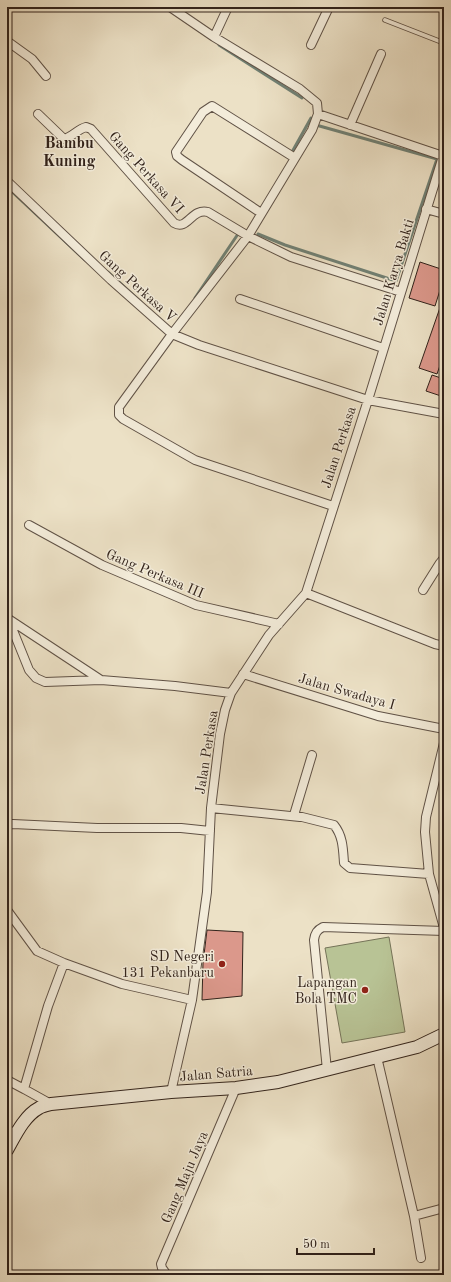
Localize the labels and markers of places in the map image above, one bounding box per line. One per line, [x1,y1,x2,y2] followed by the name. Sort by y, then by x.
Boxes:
[121,950,215,980] place label: SD Negeri 131 Pekanbaru
[217,959,227,969] marker: SD Negeri 131 Pekanbaru
[295,976,357,1006] place label: Lapangan Bola TMC
[360,985,370,995] marker: Lapangan Bola TMC

